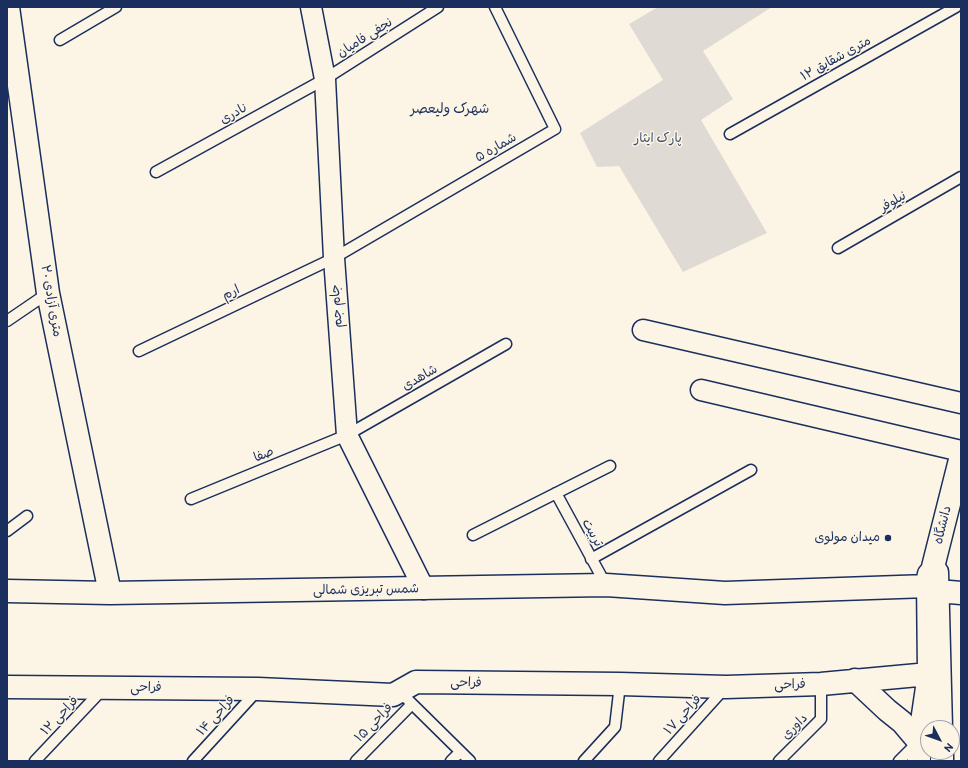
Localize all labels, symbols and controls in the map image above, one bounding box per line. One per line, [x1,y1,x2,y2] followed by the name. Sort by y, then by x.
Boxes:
[334,15,396,61] street label: نجفی فامیان
[798,33,874,85] street label: ۱۲ متری شقایق
[217,100,251,128] street label: نادری
[411,101,489,117] district label: شهرک ولیعصر
[473,130,519,166] street label: شماره ۵
[634,131,682,147] park label: پارک ایثار
[877,188,909,216] street label: نیلوفر
[37,264,65,338] street label: ۲۰ متری آزادی
[220,282,242,304] street label: ارم
[328,284,346,328] street label: جام جم
[399,362,441,394] street label: شاهدی
[252,444,276,466] street label: صفا
[931,504,955,546] street label: دانشگاه
[578,516,606,550] street label: تربیت
[815,530,880,546] place label: میدان مولوی
[883,533,893,543] marker: میدان مولوی
[313,581,419,599] street label: شمس تبریزی شمالی
[450,675,482,691] street label: فراحی
[774,677,806,693] street label: فراحی
[130,680,162,696] street label: فراحی
[661,692,705,738] street label: فراحی ۱۷
[38,693,82,739] street label: فراحی ۱۲
[194,693,238,739] street label: فراحی ۱۴
[352,700,396,746] street label: فراحی ۱۵
[779,711,811,743] street label: داوری
[920,720,960,760] north arrow
[941,740,956,755] text: N

